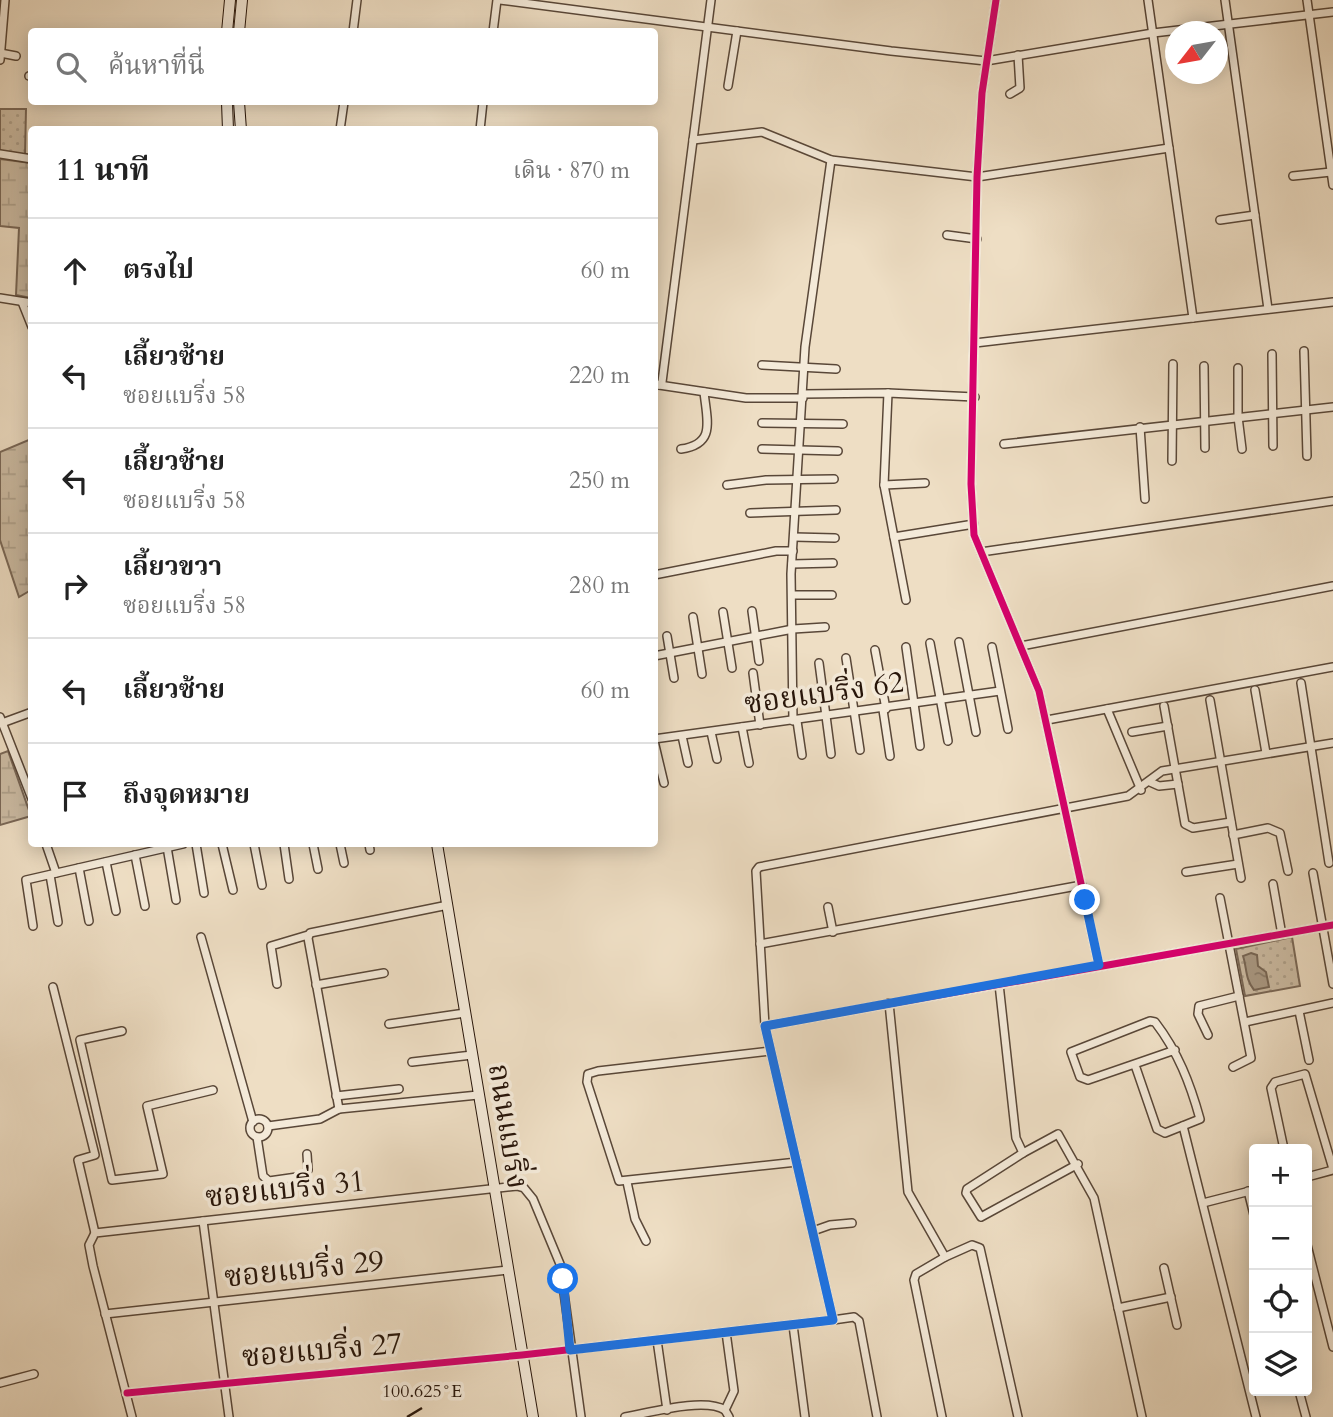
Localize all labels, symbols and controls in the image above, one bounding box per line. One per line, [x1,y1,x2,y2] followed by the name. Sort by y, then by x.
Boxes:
[1165,21,1228,84] north arrow
[28,28,658,105] search box
[52,48,90,86] icon: search
[108,48,205,83] text: ค้นหาที่นี่
[56,150,150,191] text: 11 นาที
[513,155,630,186] text: เดิน · 870 m
[56,252,94,290] icon: ahead
[123,252,194,287] text: ตรงไป
[581,255,630,286] text: 60 m
[123,339,225,374] text: เลี้ยวซ้าย
[56,357,94,395] icon: left
[569,360,630,391] text: 220 m
[123,380,246,411] text: ซอยแบริ่ง 58
[123,444,225,479] text: เลี้ยวซ้าย
[56,462,94,500] icon: left
[569,465,630,496] text: 250 m
[123,485,246,516] text: ซอยแบริ่ง 58
[123,549,222,584] text: เลี้ยวขวา
[56,567,94,605] icon: right
[569,570,630,601] text: 280 m
[123,590,246,621] text: ซอยแบริ่ง 58
[741,660,906,724] street label: ซอยแบริ่ง 62
[56,672,94,710] icon: left
[123,672,225,707] text: เลี้ยวซ้าย
[581,675,630,706] text: 60 m
[56,777,94,815] icon: arrive
[123,777,250,812] text: ถึงจุดหมาย
[1069,884,1100,915] route end
[478,1060,539,1192] street label: ถนนแบริ่ง
[1249,1144,1312,1396] map controls
[1249,1144,1312,1207] button: +
[203,1159,367,1218] street label: ซอยแบริ่ง 31
[1249,1207,1312,1270] button: −
[222,1239,386,1298] street label: ซอยแบริ่ง 29
[547,1263,578,1294] route start
[1249,1270,1312,1333] button: locate
[240,1321,404,1377] street label: ซอยแบริ่ง 27
[1249,1333,1312,1396] button: layers
[382,1379,462,1404] text: 100.625°E

